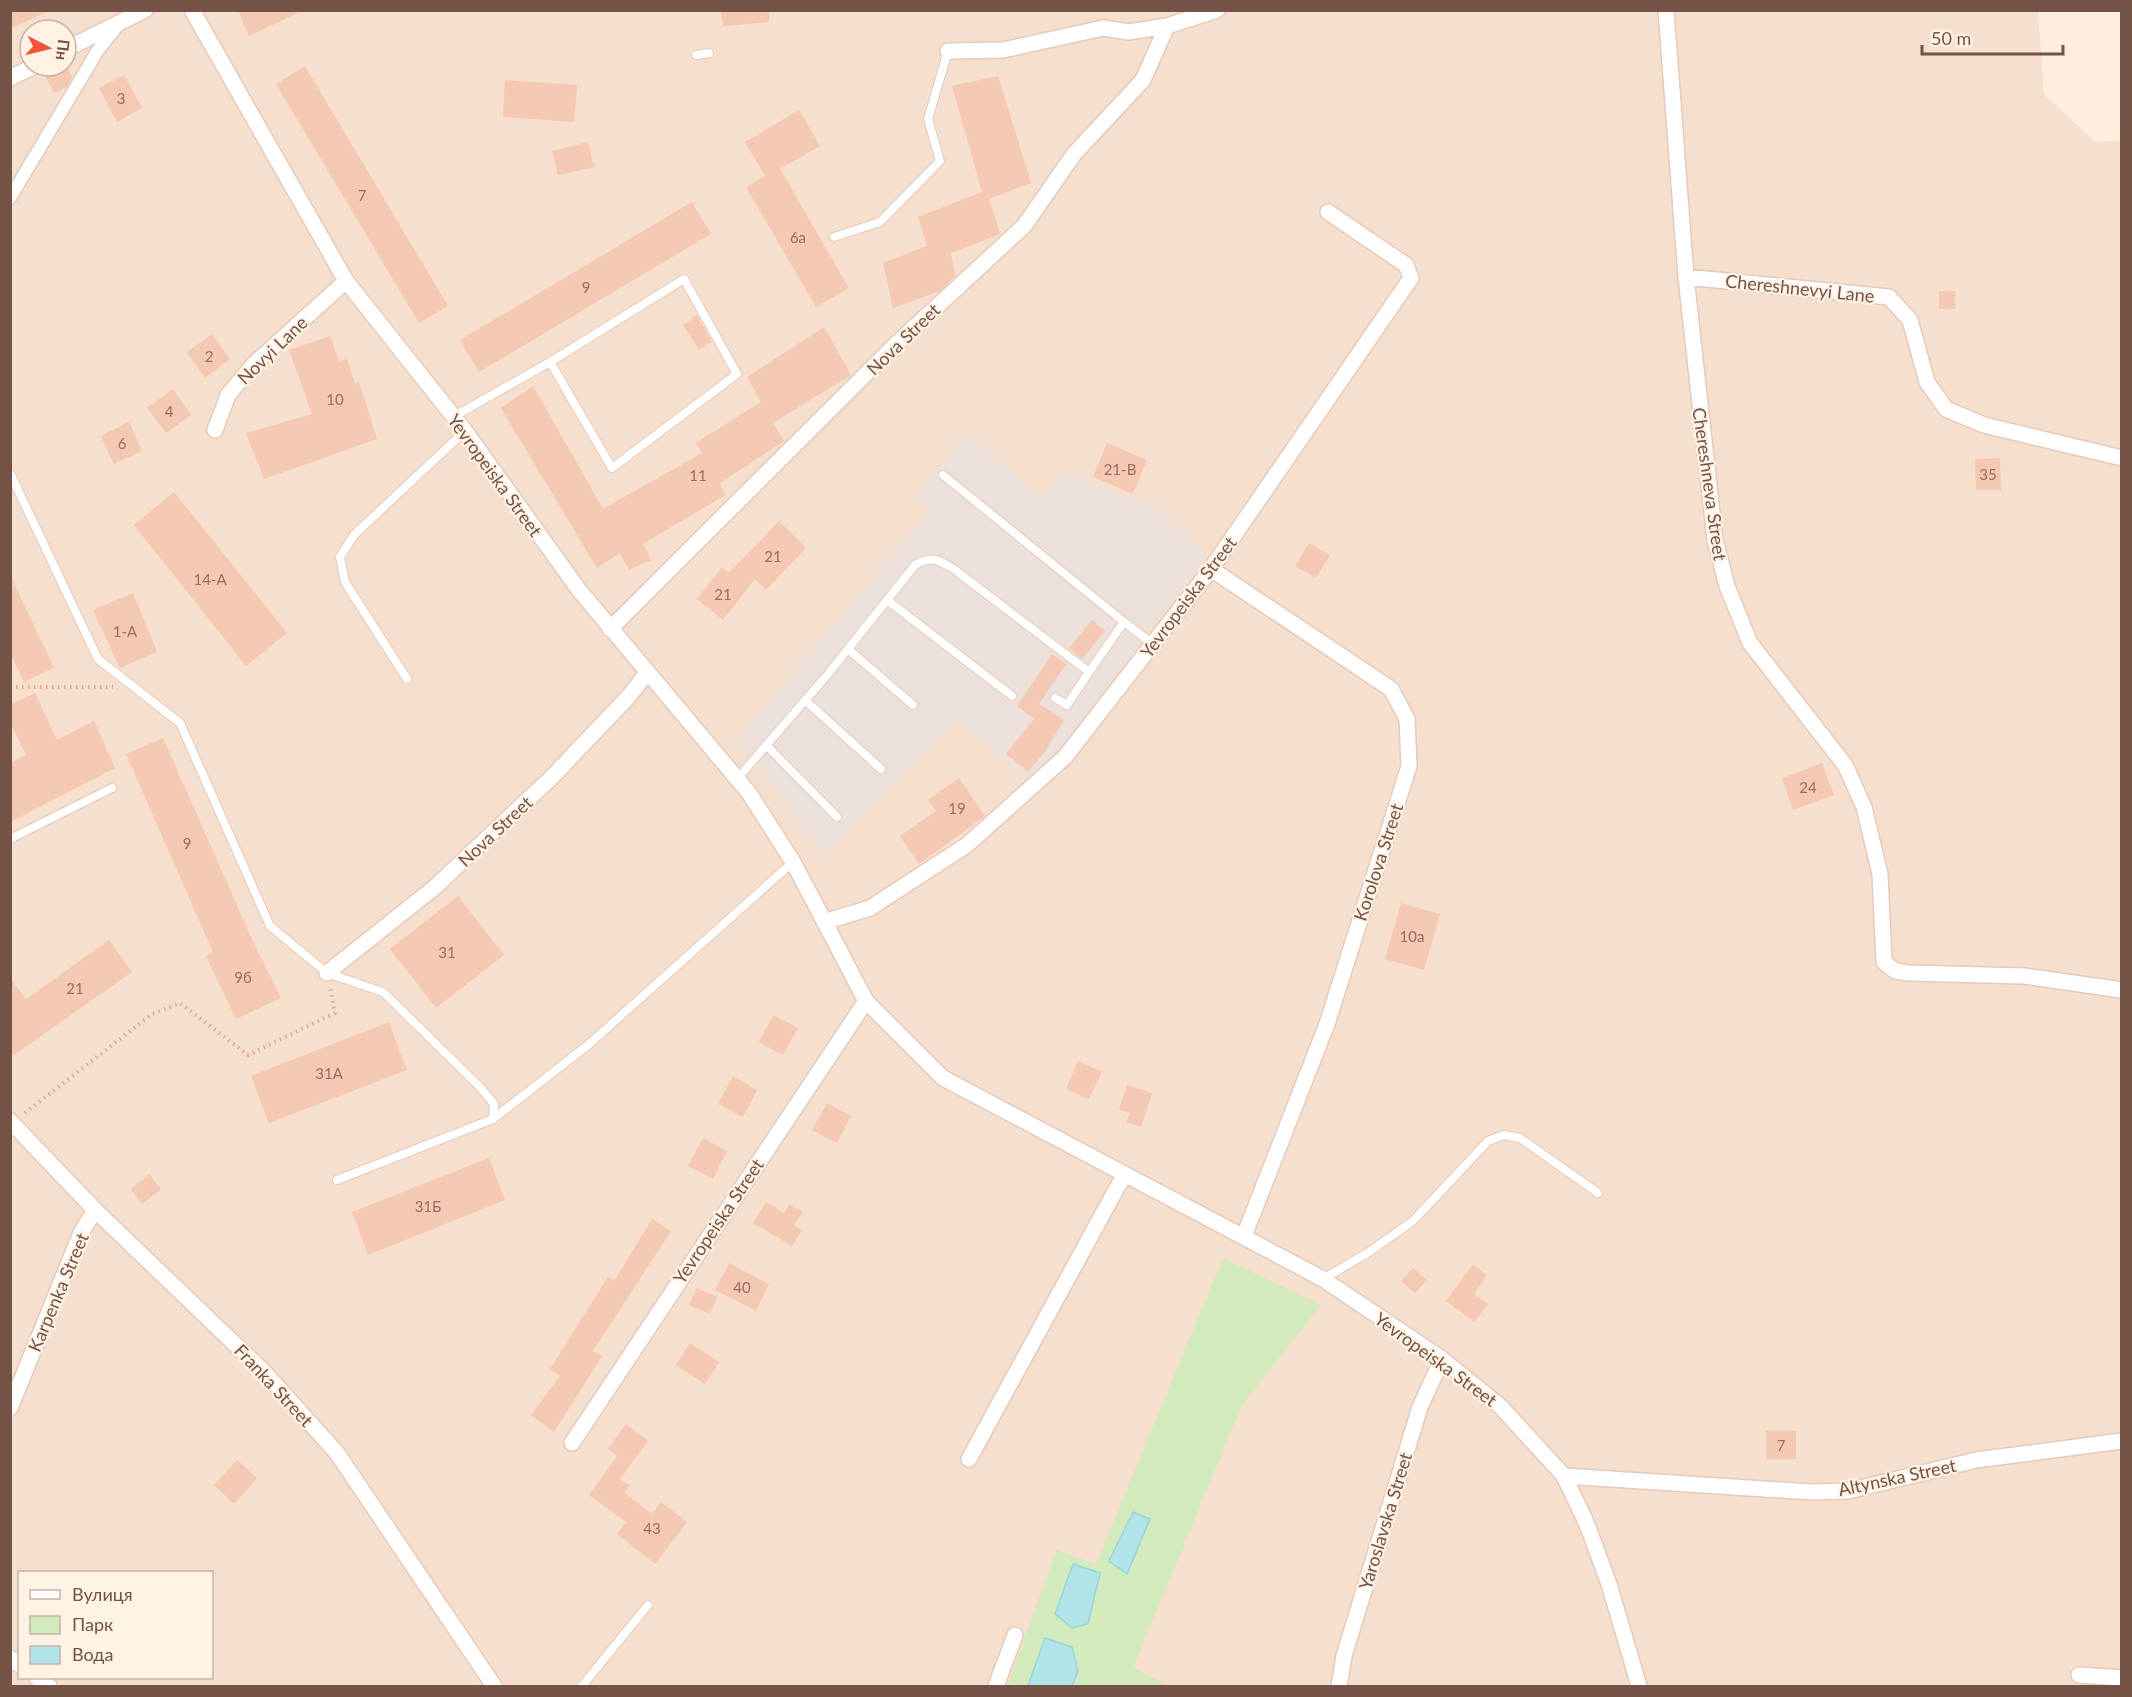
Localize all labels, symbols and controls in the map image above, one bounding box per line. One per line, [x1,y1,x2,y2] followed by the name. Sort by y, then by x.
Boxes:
[18,18,78,78] north arrow
[1922,18,2063,56] scale bar
[1931,27,1971,49] text: 50 m
[53,38,74,61] text: Пн
[117,89,125,107] house number: 3
[358,186,367,204] house number: 7
[790,228,806,246] house number: 6а
[1724,269,1876,307] street label: Chereshnevyi Lane
[582,278,590,296] house number: 9
[862,298,945,379] street label: Nova Street
[232,311,312,389] street label: Novyi Lane
[205,347,213,365] house number: 2
[326,390,344,408] house number: 10
[165,402,174,420] house number: 4
[1688,406,1732,563] street label: Chereshneva Street
[443,409,547,541] street label: Yevropeiska Street
[118,434,127,452] house number: 6
[1104,460,1136,478] house number: 21-В
[1979,465,1997,483] house number: 35
[689,466,707,484] house number: 11
[1135,532,1241,662] street label: Yevropeiska Street
[764,547,782,565] house number: 21
[193,570,227,588] house number: 14-А
[714,585,732,603] house number: 21
[113,622,138,640] house number: 1-А
[1799,778,1817,796] house number: 24
[453,791,537,871] street label: Nova Street
[948,799,966,817] house number: 19
[1349,800,1407,923] street label: Korolova Street
[183,834,191,852] house number: 9
[1400,927,1424,945] house number: 10а
[438,943,456,961] house number: 31
[234,968,252,986] house number: 9б
[66,979,84,997] house number: 21
[315,1064,344,1082] house number: 31А
[668,1154,768,1288] street label: Yevropeiska Street
[415,1197,441,1215] house number: 31Б
[23,1229,93,1355] street label: Karpenka Street
[733,1278,751,1296] house number: 40
[1370,1307,1502,1411] street label: Yevropeiska Street
[230,1339,318,1431] street label: Franka Street
[1777,1436,1786,1454] house number: 7
[1354,1449,1416,1592] street label: Yaroslavska Street
[1836,1454,1959,1500] street label: Altynska Street
[643,1519,661,1537] house number: 43
[18,1571,213,1679] legend
[72,1583,133,1605] text: Вулиця
[72,1613,114,1635] text: Парк
[72,1643,113,1665] text: Вода

